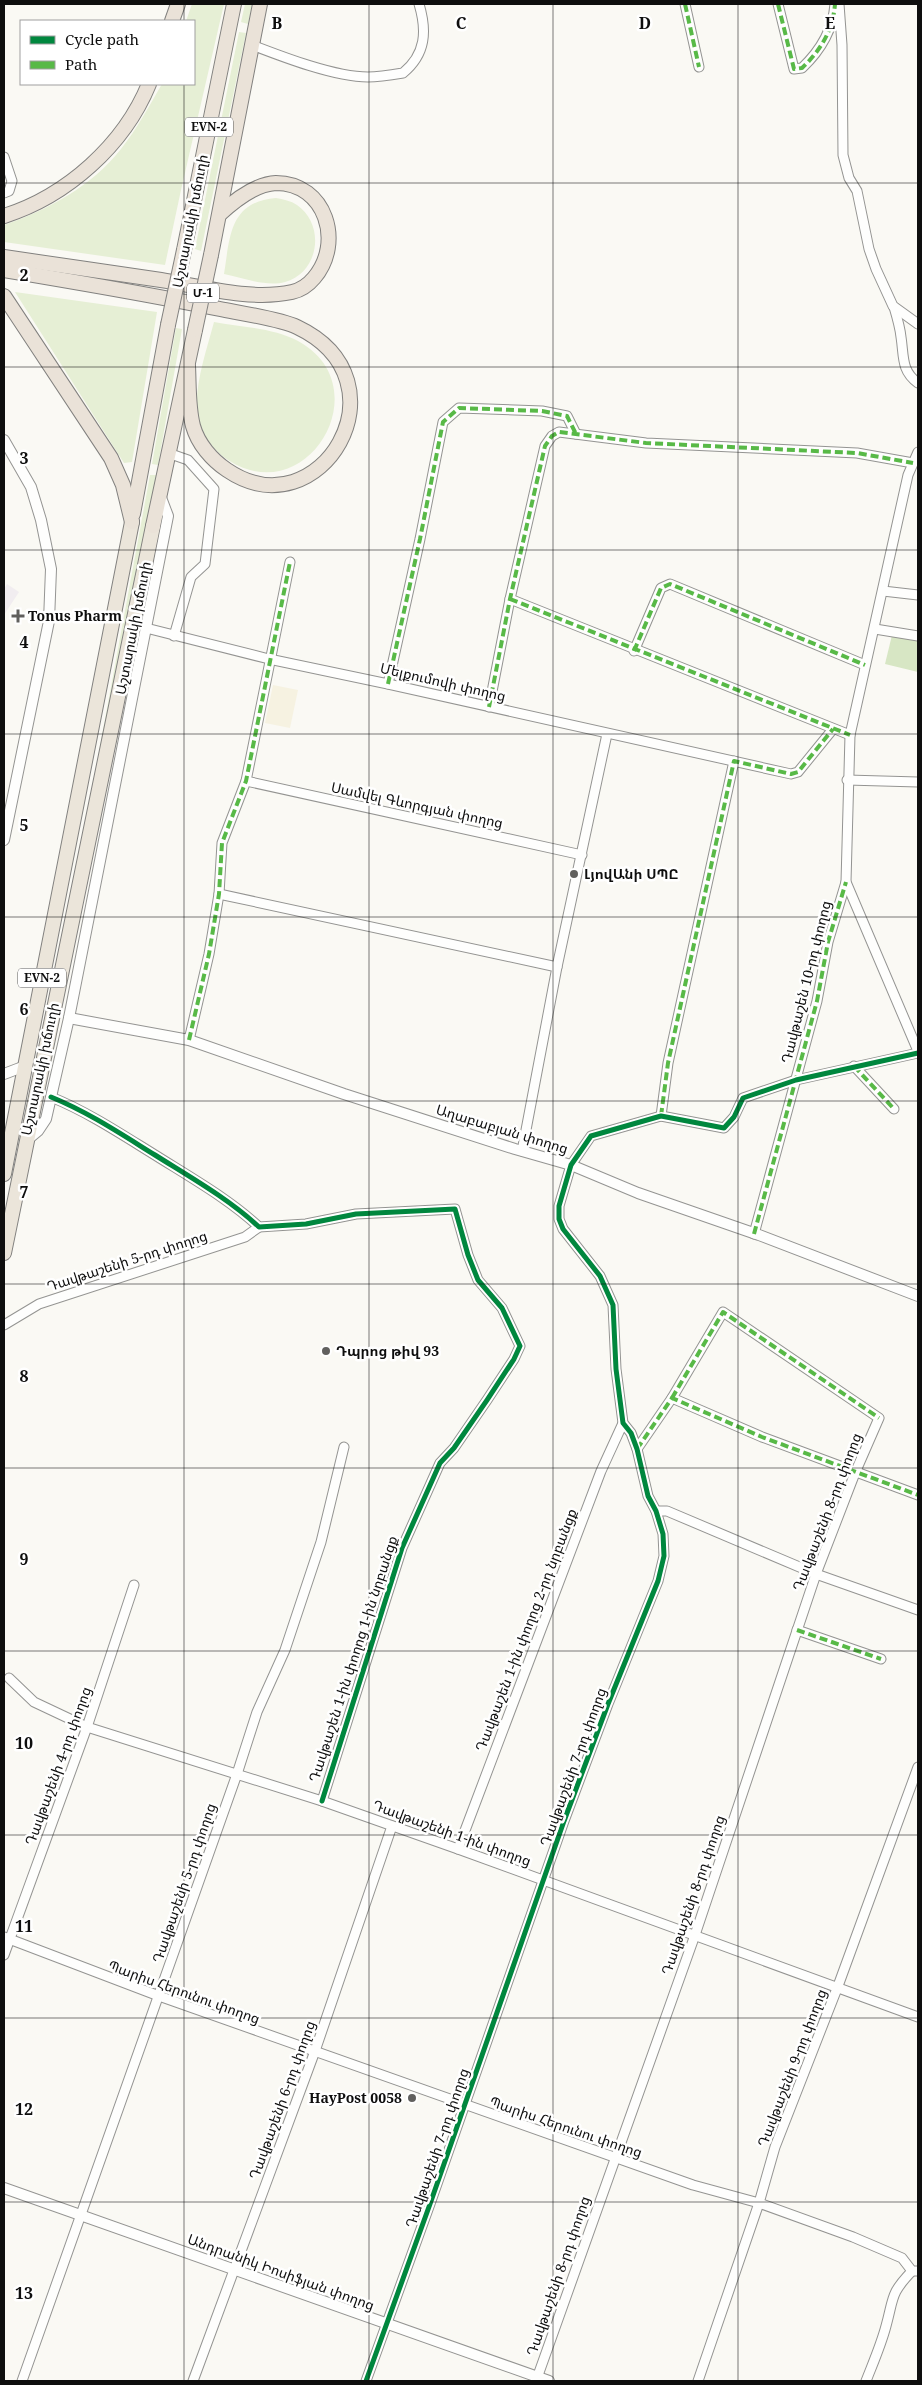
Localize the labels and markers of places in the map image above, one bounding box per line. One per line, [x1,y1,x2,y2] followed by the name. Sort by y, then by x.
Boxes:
[28,606,122,625] place label: Tonus Pharm
[12,610,24,622] marker: Tonus Pharm
[584,864,678,883] place label: ԼյովԱնի ՍՊԸ
[568,868,580,880] marker: ԼյովԱնի ՍՊԸ
[336,1341,439,1360] place label: Դպրոց թիվ 93
[320,1345,332,1357] marker: Դպրոց թիվ 93
[309,2088,402,2107] place label: HayPost 0058
[406,2092,418,2104] marker: HayPost 0058

